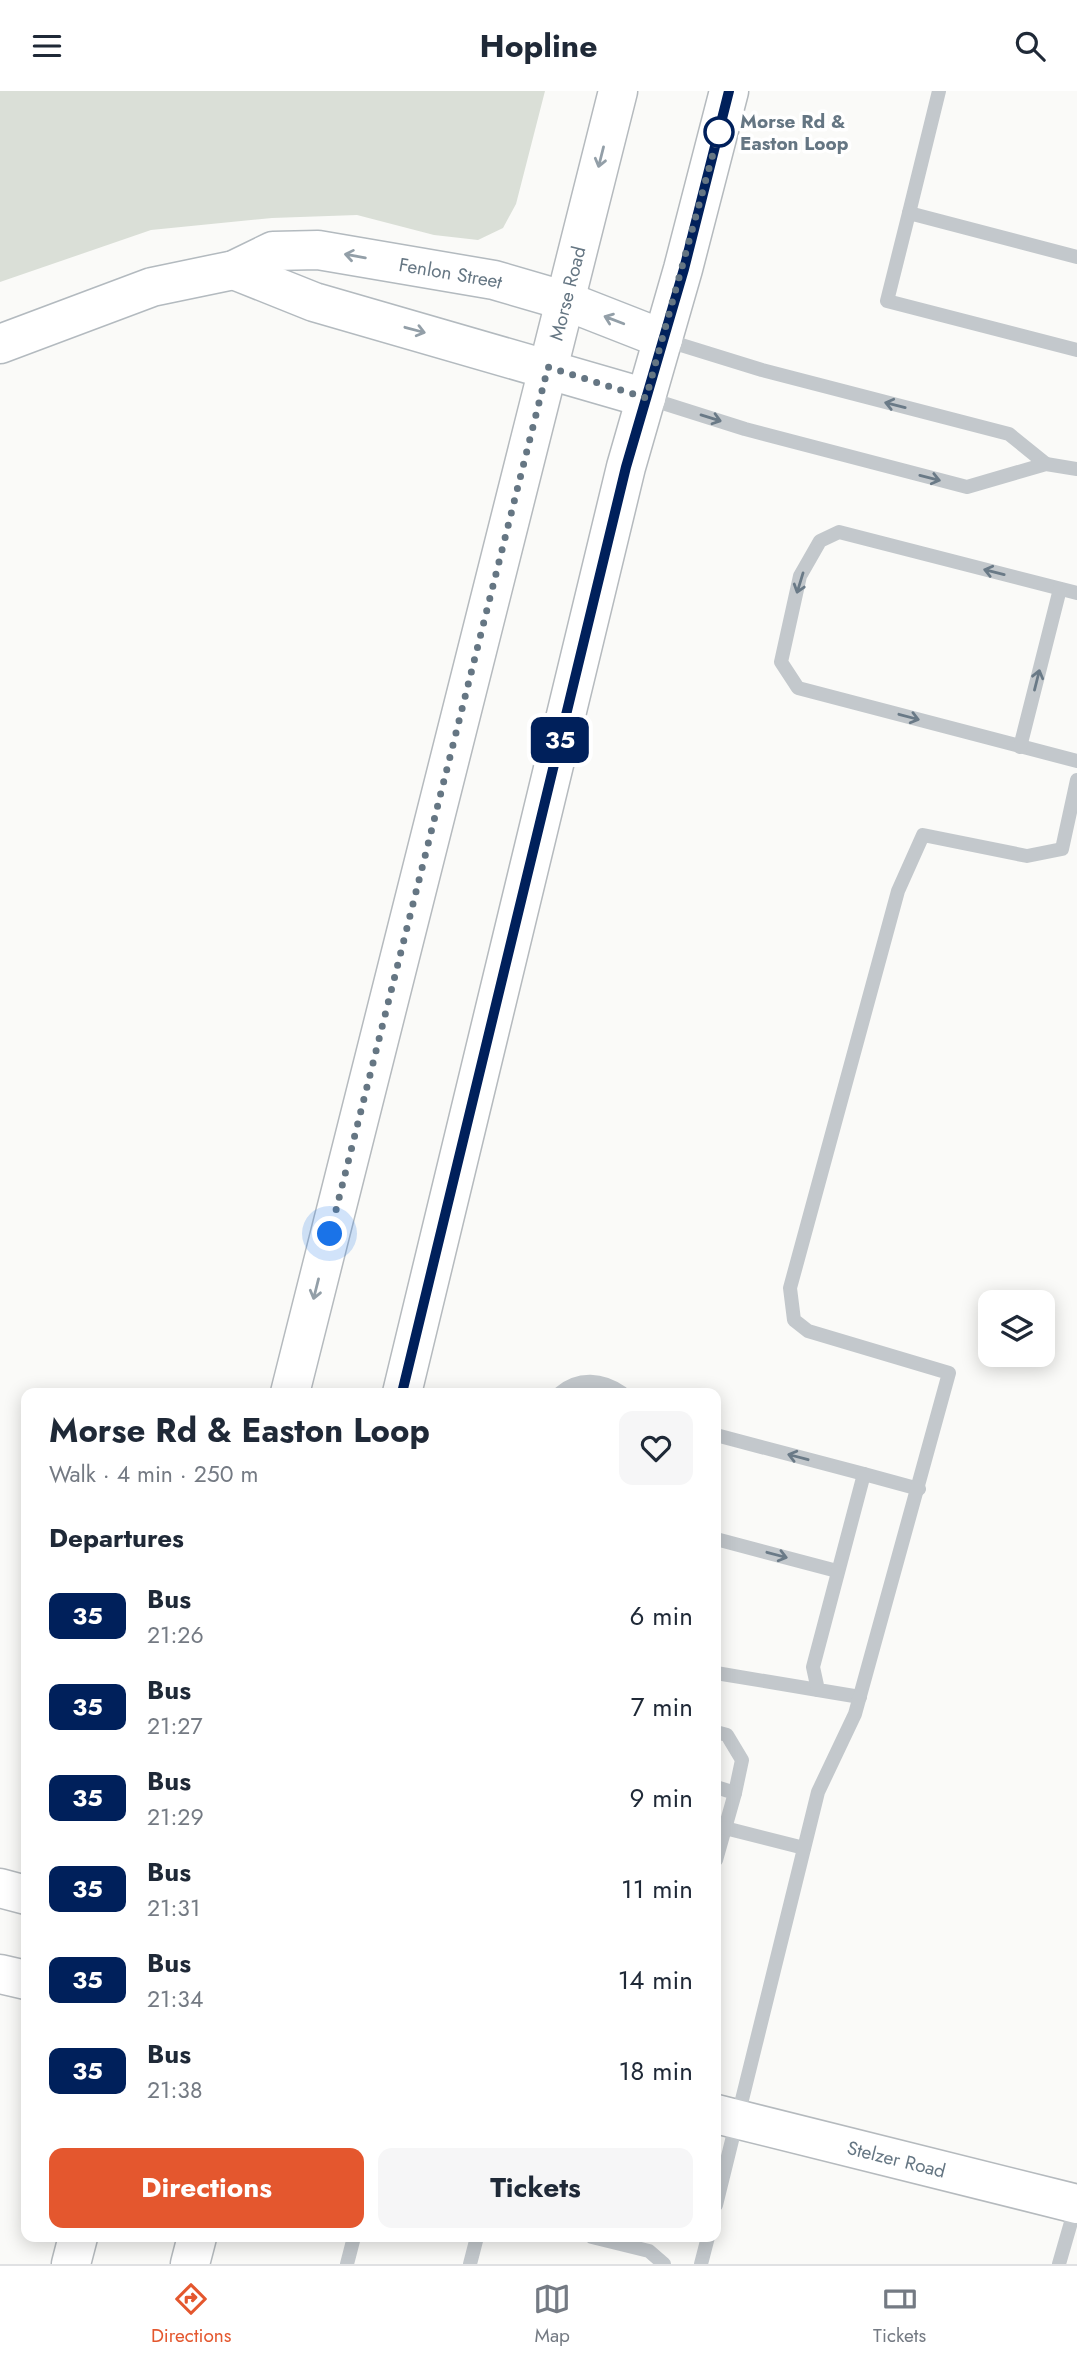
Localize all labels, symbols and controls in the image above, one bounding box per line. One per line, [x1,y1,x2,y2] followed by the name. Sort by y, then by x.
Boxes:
[480,23,597,69] text: Hopline
[28,27,66,65] icon: menu
[1011,27,1049,65] icon: search
[740,108,849,157] place label: Morse Rd & Easton Loop
[704,117,734,147] marker: Morse Rd & Easton Loop
[594,145,607,168] one-way arrow
[543,243,592,344] street label: Morse Road
[344,249,367,262] one-way arrow
[397,251,506,296] street label: Fenlon Street
[604,312,626,325] one-way arrow
[403,324,425,337] one-way arrow
[884,397,906,410] one-way arrow
[700,412,722,425] one-way arrow
[918,472,941,485] one-way arrow
[983,565,1006,578] one-way arrow
[792,571,805,593] one-way arrow
[1031,669,1044,692] one-way arrow
[897,711,919,724] one-way arrow
[528,717,592,763] line badge: 35
[545,722,575,757] text: 35
[312,1216,347,1251] your location
[309,1277,322,1300] one-way arrow
[978,1290,1055,1367] map controls
[978,1290,1055,1367] button: layers
[49,1407,430,1454] text: Morse Rd & Easton Loop
[619,1411,693,1485] button: heart
[787,1449,809,1462] one-way arrow
[49,1457,258,1491] text: Walk · 4 min · 250 m
[49,1519,184,1557] text: Departures
[765,1549,787,1562] one-way arrow
[147,1580,191,1618] text: Bus
[630,1597,693,1635] text: 6 min
[72,1598,103,1633] text: 35
[147,1618,204,1652] text: 21:26
[147,1671,191,1709] text: Bus
[631,1688,693,1726] text: 7 min
[72,1689,103,1724] text: 35
[147,1709,203,1743] text: 21:27
[147,1762,191,1800] text: Bus
[630,1779,693,1817] text: 9 min
[72,1780,103,1815] text: 35
[147,1800,204,1834] text: 21:29
[147,1853,191,1891] text: Bus
[621,1870,693,1908] text: 11 min
[72,1871,103,1906] text: 35
[147,1891,200,1925] text: 21:31
[147,1944,191,1982] text: Bus
[618,1961,693,1999] text: 14 min
[72,1962,103,1997] text: 35
[147,1982,203,2016] text: 21:34
[147,2035,191,2073] text: Bus
[619,2052,693,2090] text: 18 min
[72,2053,103,2088] text: 35
[147,2073,202,2107] text: 21:38
[844,2134,948,2185] street label: Stelzer Road
[49,2148,364,2228] button: Directions
[378,2148,693,2228] button: Tickets
[151,2280,231,2349] tab: Directions
[533,2280,571,2349] tab: Map
[873,2280,926,2349] tab: Tickets

